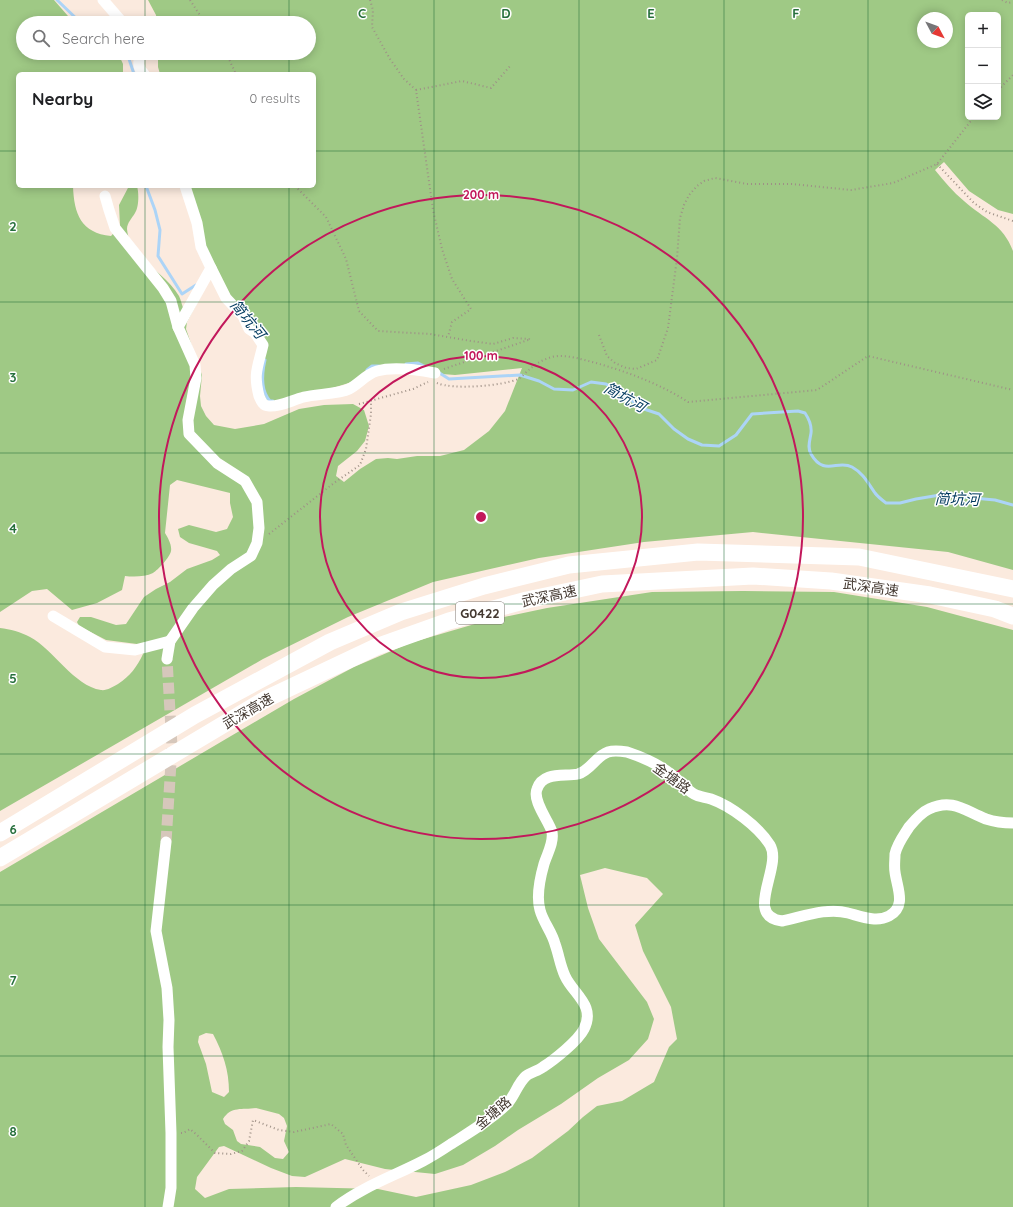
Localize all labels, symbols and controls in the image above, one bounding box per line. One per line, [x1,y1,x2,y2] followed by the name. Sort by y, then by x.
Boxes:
[358,5,366,21] text: C
[501,5,511,21] text: D
[647,5,655,21] text: E
[792,5,800,21] text: F
[917,12,953,48] north arrow
[965,12,1001,120] map controls
[965,12,1001,48] button: +
[16,16,316,60] search box
[30,27,52,49] icon: search
[62,29,145,48] text: Search here
[965,48,1001,84] button: −
[965,84,1001,120] button: layers
[32,88,93,109] text: Nearby
[249,90,300,106] text: 0 results
[463,187,499,202] text: 200 m
[9,218,17,234] text: 2
[226,296,271,345] water label: 简坑河
[464,348,498,363] text: 100 m
[10,369,17,385] text: 3
[601,378,652,418] water label: 简坑河
[934,489,983,509] water label: 简坑河
[474,510,488,524] centre of rings
[9,520,17,536] text: 4
[842,574,900,600] street label: 武深高速
[520,581,578,611] street label: 武深高速
[456,602,504,624] road number: G0422
[9,670,17,686] text: 5
[219,689,277,733] street label: 武深高速
[650,758,694,798] street label: 金塘路
[9,821,17,837] text: 6
[9,972,17,988] text: 7
[471,1093,515,1133] street label: 金塘路
[9,1123,17,1139] text: 8

